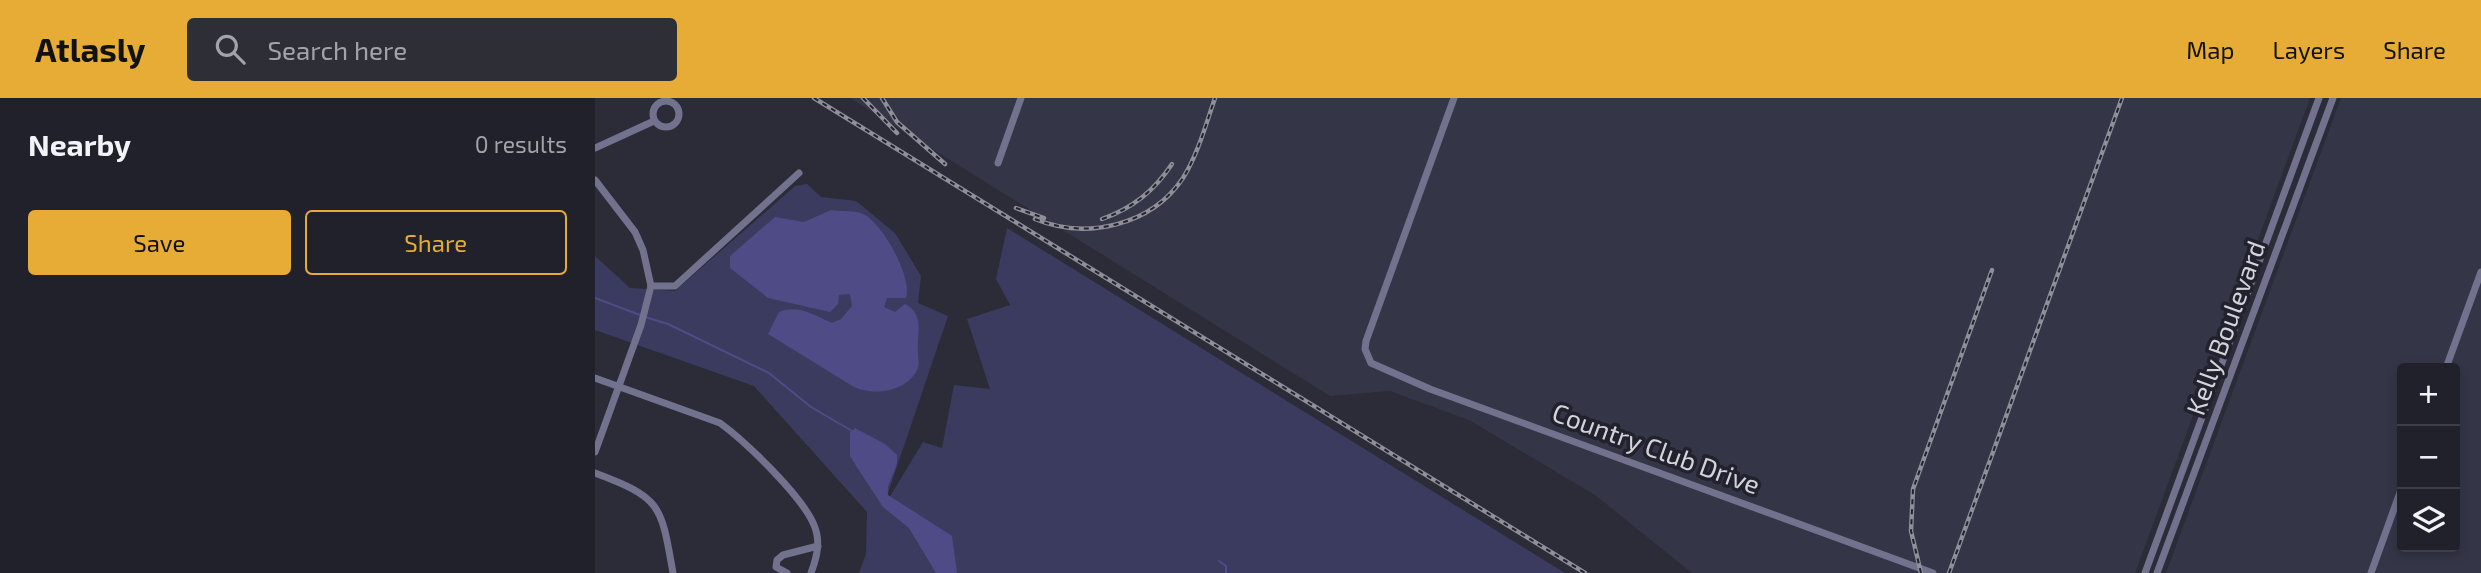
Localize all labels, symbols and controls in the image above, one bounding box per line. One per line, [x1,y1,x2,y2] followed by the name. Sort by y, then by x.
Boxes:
[187,18,677,81] search box
[35,29,145,69] text: Atlasly
[211,30,249,68] icon: search
[267,34,407,65] text: Search here
[2186,35,2234,64] text: Map
[2272,35,2345,64] text: Layers
[2383,35,2446,64] text: Share
[28,126,131,162] text: Nearby
[475,130,567,158] text: 0 results
[28,210,291,275] button: Save
[305,210,567,275] button: Share
[2179,236,2270,419] street label: Kelly Boulevard
[2397,363,2460,552] map controls
[2397,363,2460,426] button: +
[1549,396,1764,500] street label: Country Club Drive
[2397,426,2460,489] button: −
[2397,489,2460,552] button: layers

